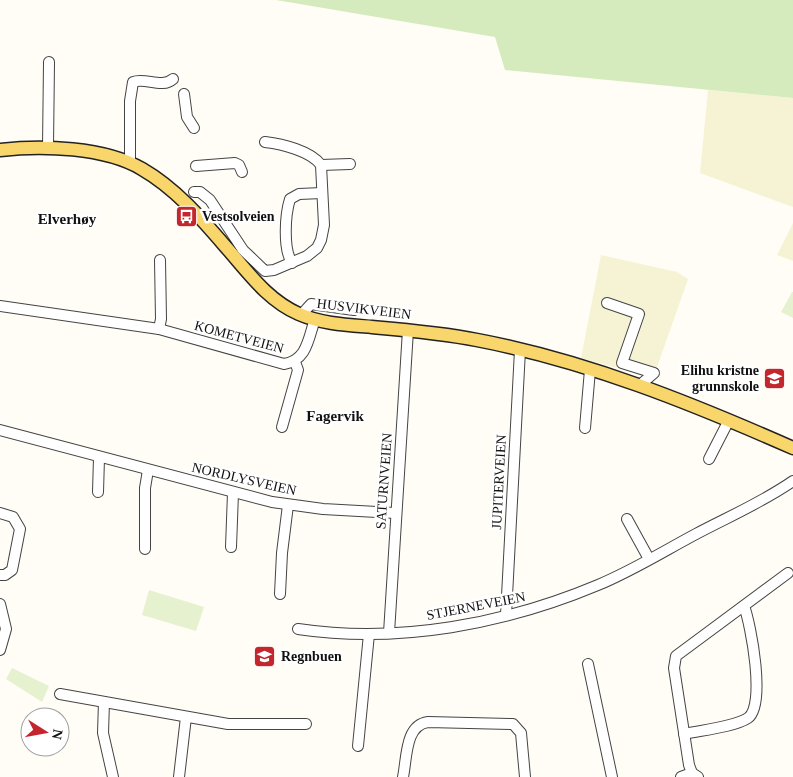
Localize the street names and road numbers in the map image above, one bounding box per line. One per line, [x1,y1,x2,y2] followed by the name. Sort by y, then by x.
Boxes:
[316,296,412,322] street label: HUSVIKVEIEN
[193,318,285,356] street label: KOMETVEIEN
[373,432,395,530] street label: SATURNVEIEN
[489,434,509,530] street label: JUPITERVEIEN
[190,460,298,498] street label: NORDLYSVEIEN
[425,589,527,623] street label: STJERNEVEIEN

